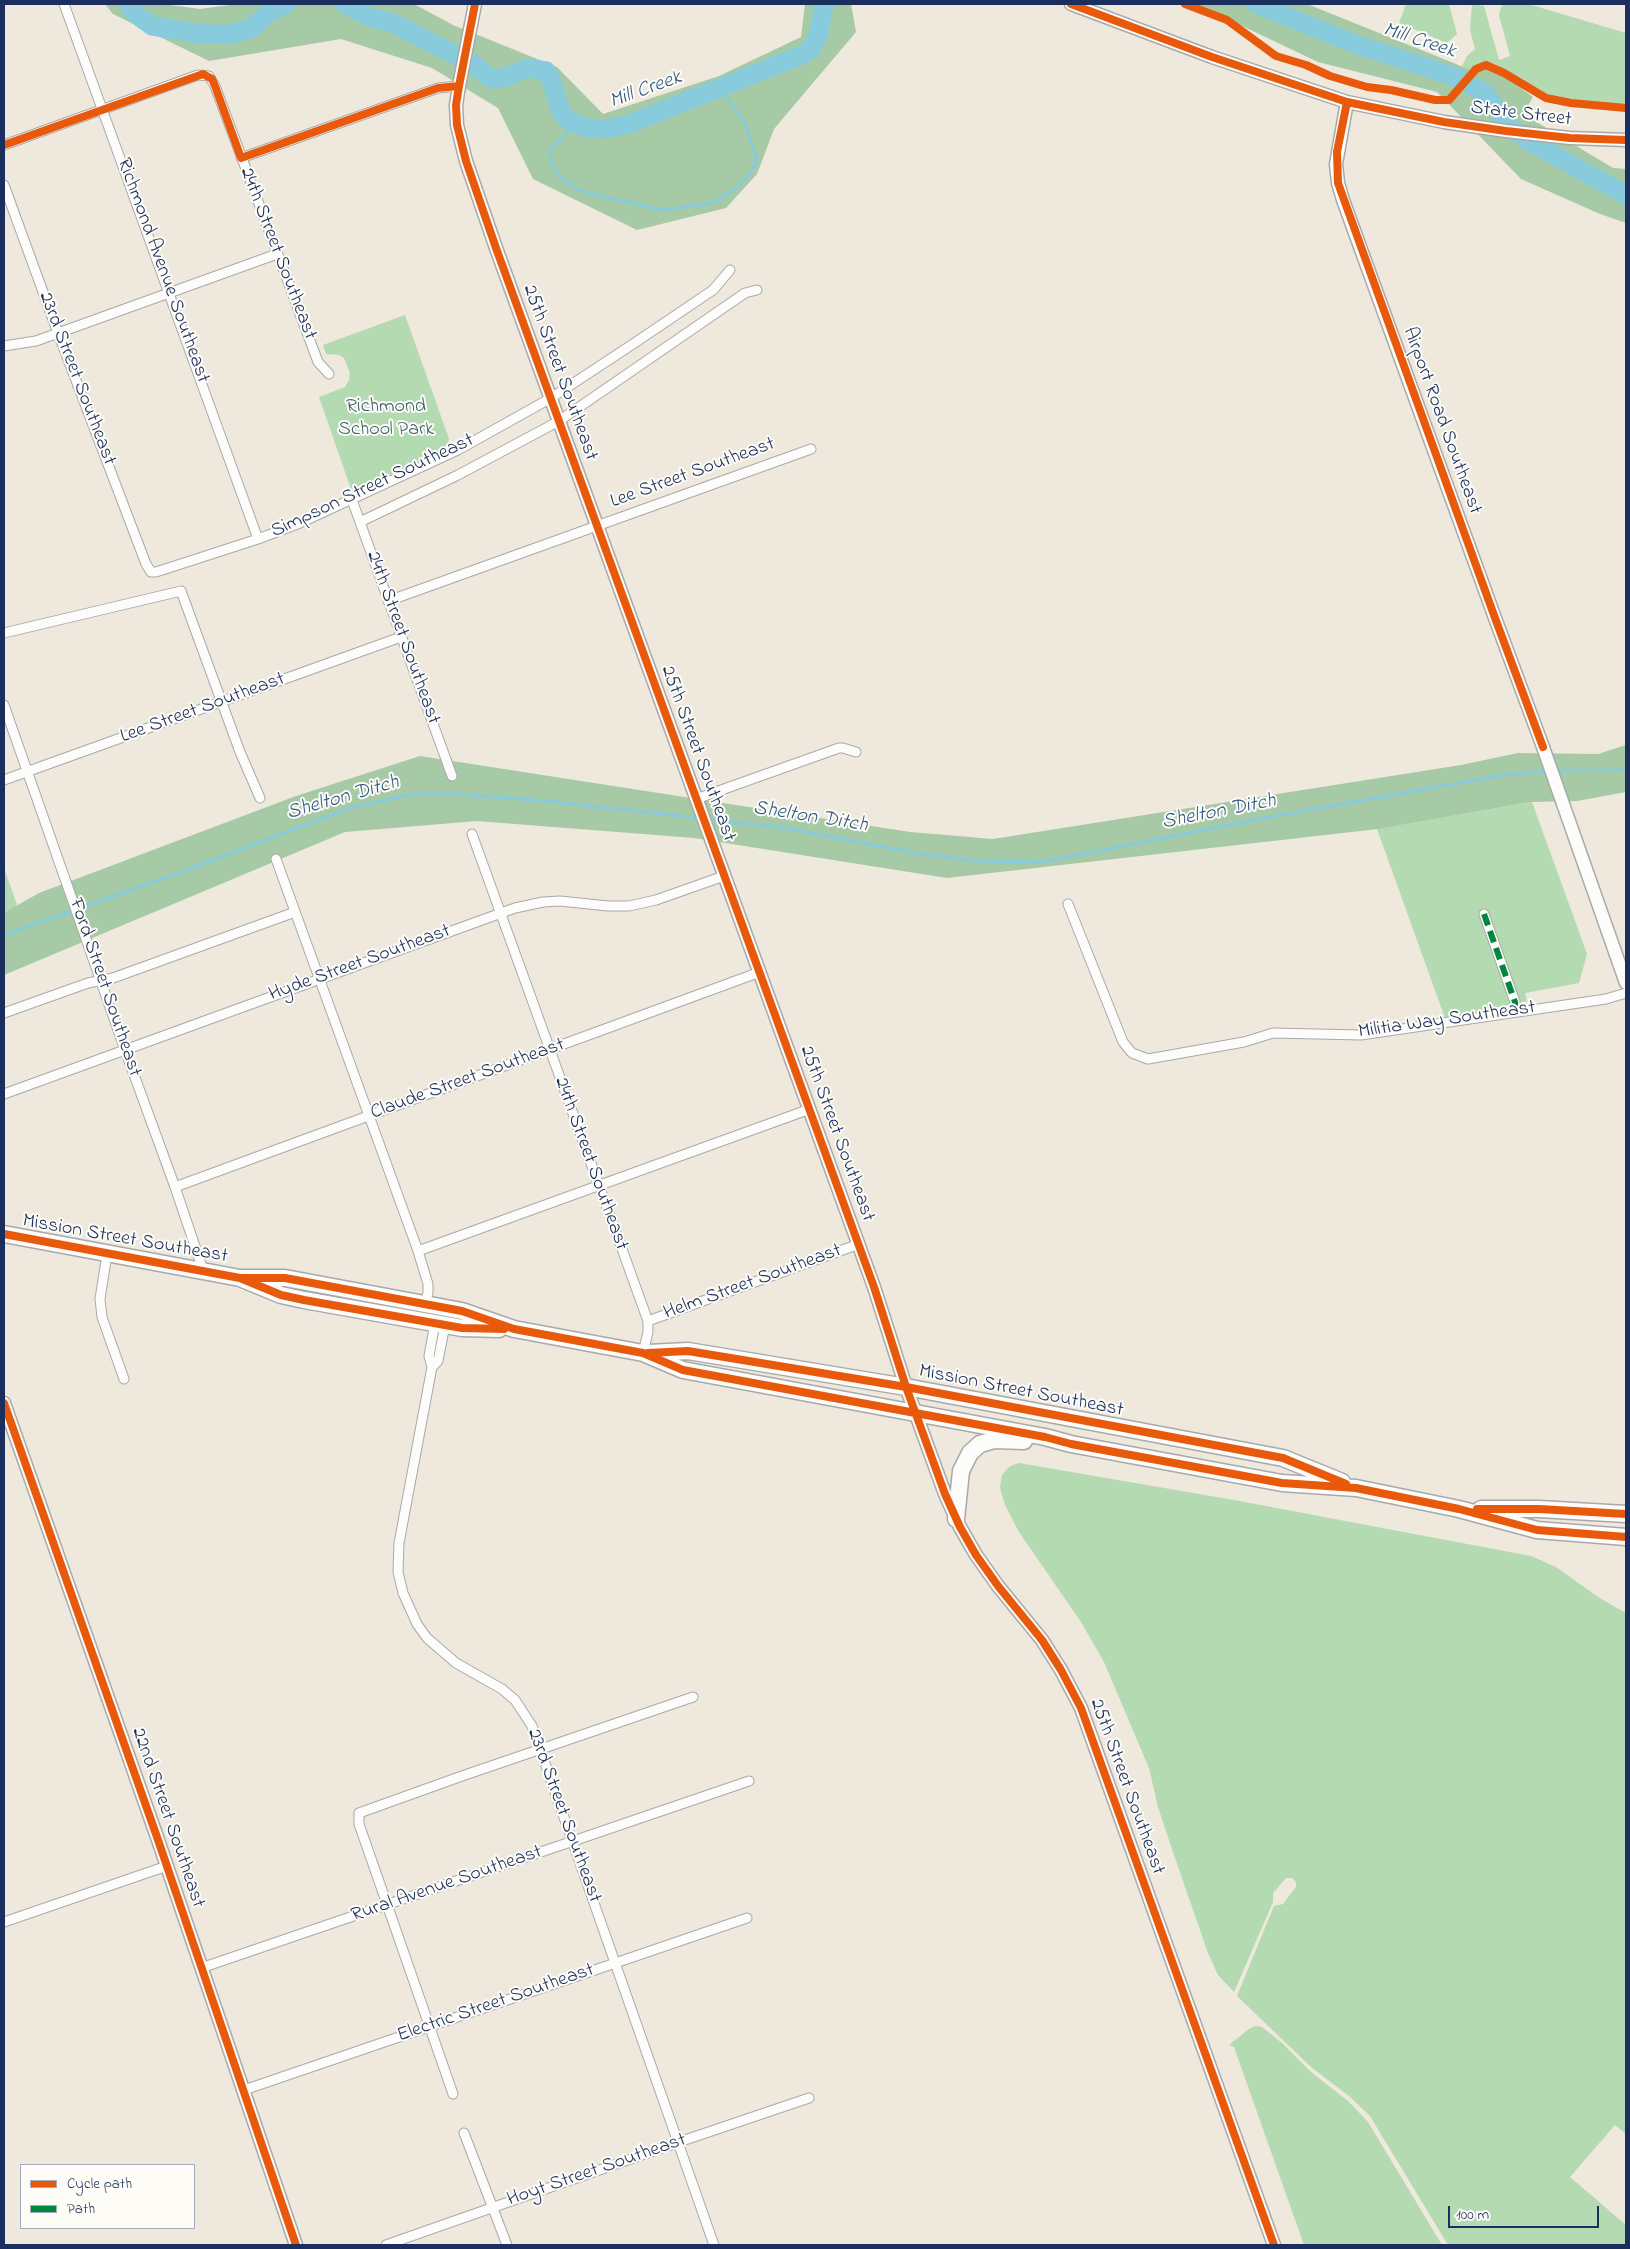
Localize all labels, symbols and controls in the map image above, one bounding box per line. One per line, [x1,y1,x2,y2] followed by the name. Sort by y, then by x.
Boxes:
[1379,18,1459,66] water label: Mill Creek
[607,66,685,116] water label: Mill Creek
[1469,97,1573,133] street label: State Street
[110,155,214,387] street label: Richmond Avenue Southeast
[233,165,321,343] street label: 24th Street Southeast
[516,282,602,464] street label: 25th Street Southeast
[32,289,120,469] street label: 23rd Street Southeast
[1396,324,1486,518] street label: Airport Road Southeast
[338,396,434,443] park label: Richmond School Park
[268,429,478,545] street label: Simpson Street Southeast
[608,433,778,515] street label: Lee Street Southeast
[360,548,444,728] street label: 24th Street Southeast
[654,663,740,845] street label: 25th Street Southeast
[118,668,288,750] street label: Lee Street Southeast
[284,771,402,827] water label: Shelton Ditch
[1160,790,1278,836] water label: Shelton Ditch
[751,797,869,839] water label: Shelton Ditch
[62,896,146,1080] street label: Ford Street Southeast
[266,920,454,1008] street label: Hyde Street Southeast
[1357,997,1537,1045] street label: Militia Way Southeast
[368,1034,568,1126] street label: Claude Street Southeast
[793,1043,879,1225] street label: 25th Street Southeast
[548,1074,632,1254] street label: 24th Street Southeast
[21,1210,229,1270] street label: Mission Street Southeast
[661,1240,845,1326] street label: Helm Street Southeast
[917,1360,1125,1424] street label: Mission Street Southeast
[1083,1696,1169,1878] street label: 25th Street Southeast
[125,1725,209,1911] street label: 22nd Street Southeast
[520,1726,606,1906] street label: 23rd Street Southeast
[348,1841,546,1929] street label: Rural Avenue Southeast
[394,1959,598,2049] street label: Electric Street Southeast
[504,2129,690,2213] street label: Hoyt Street Southeast
[20,2164,195,2229] legend
[67,2173,132,2195] text: Cycle path
[1450,2196,1601,2228] scale bar
[67,2198,95,2220] text: Path
[1456,2204,1489,2226] text: 100 m

